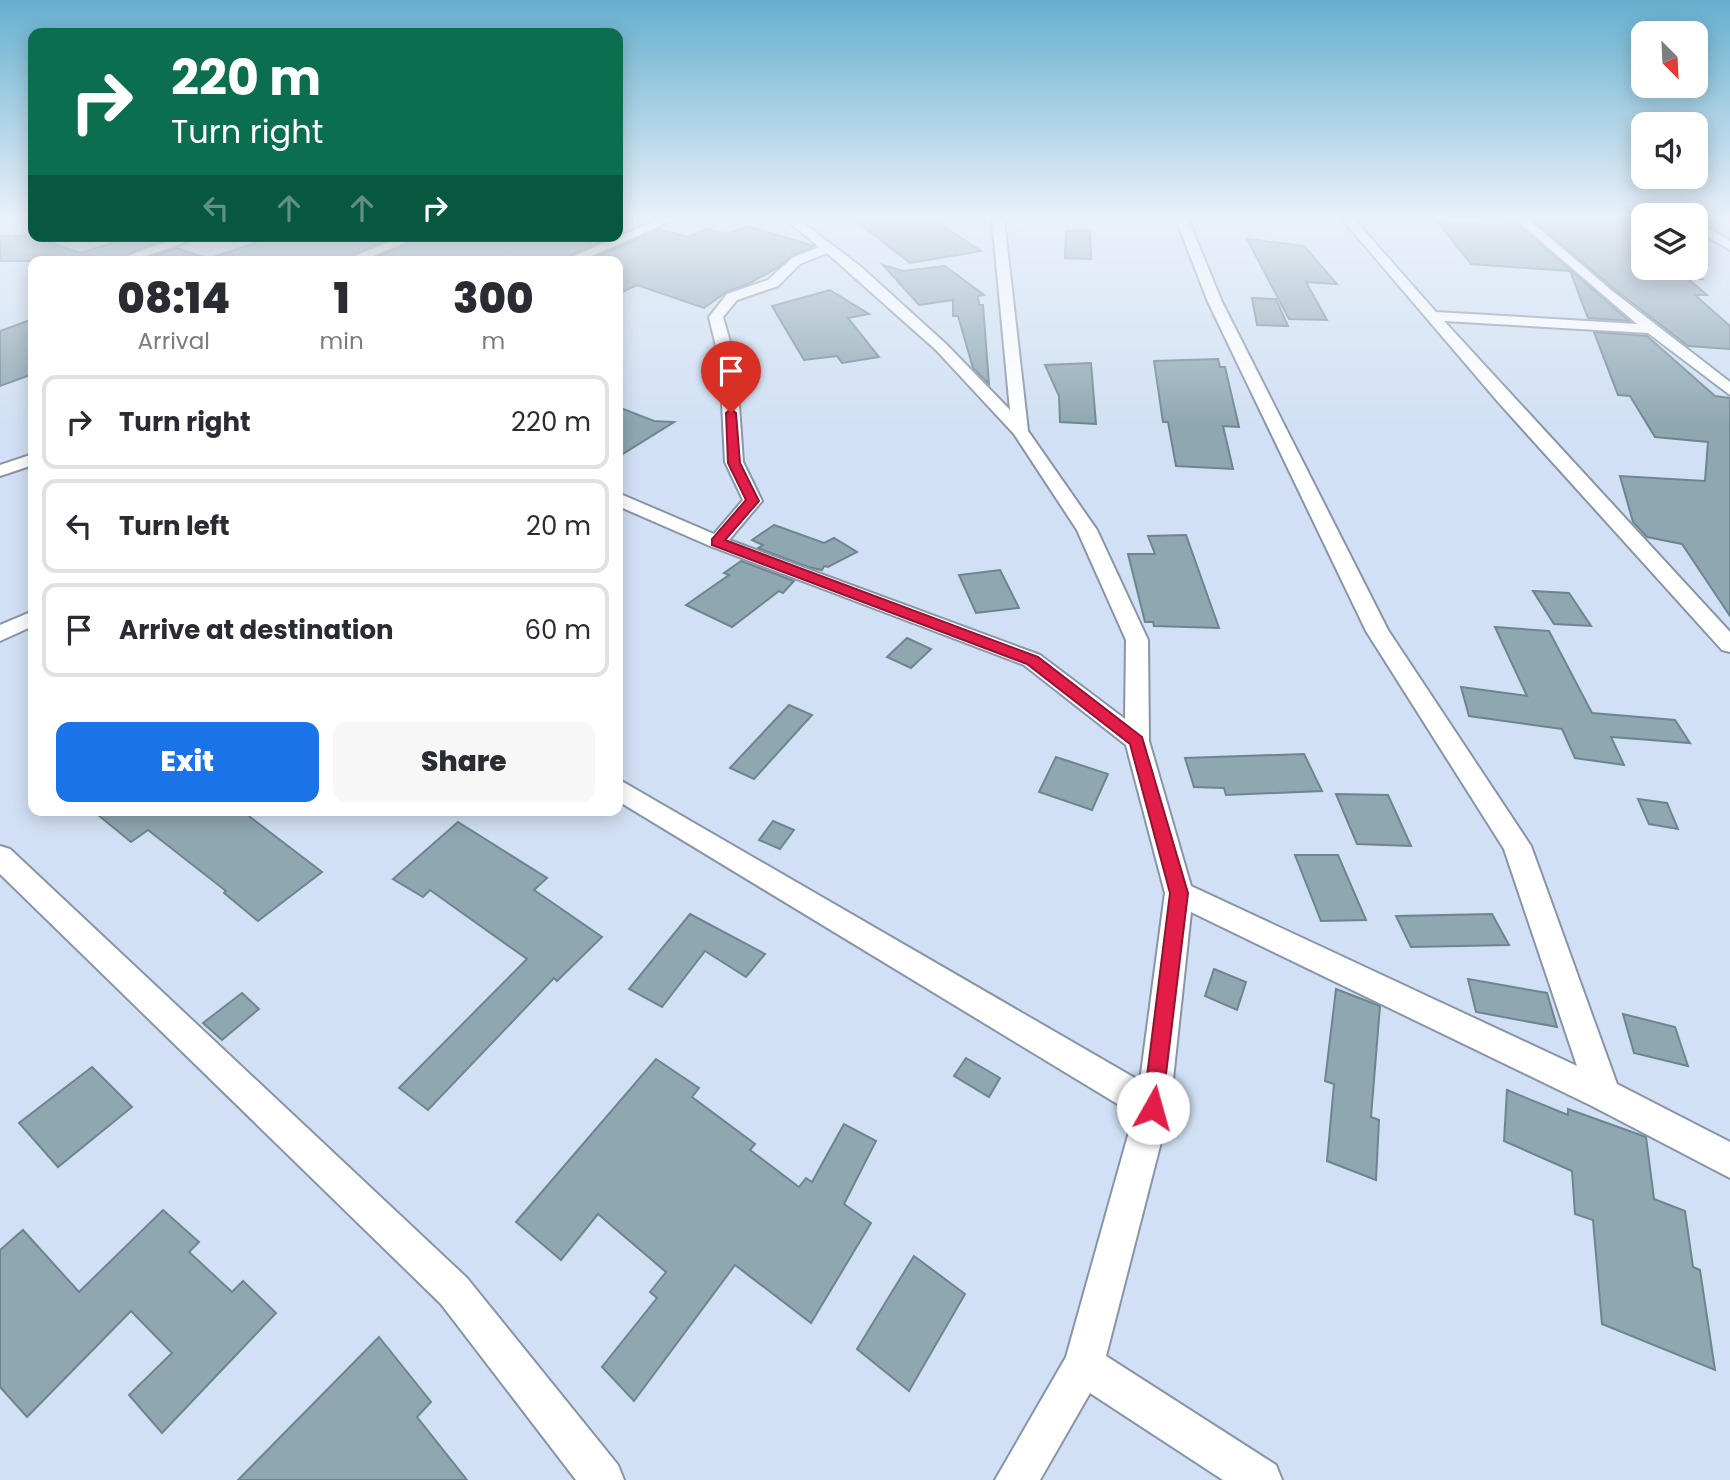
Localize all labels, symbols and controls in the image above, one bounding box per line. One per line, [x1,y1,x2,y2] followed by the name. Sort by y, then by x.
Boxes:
[1631,21,1708,98] north arrow
[1631,21,1708,280] map controls
[171,44,321,112] text: 220 m
[56,56,147,147] icon: right
[171,109,323,154] text: Turn right
[1631,112,1708,189] button: sound
[197,189,235,227] icon: left
[270,189,308,227] icon: ahead
[343,189,381,227] icon: ahead
[416,189,454,227] icon: right
[1631,203,1708,280] button: layers
[117,269,230,328] text: 08:14
[333,269,350,328] text: 1
[453,269,534,328] text: 300
[138,325,210,357] text: Arrival
[320,325,364,357] text: min
[481,325,505,357] text: m
[701,341,761,413] pin
[712,352,750,390] icon: arrive
[60,403,98,441] icon: right
[119,404,251,440] text: Turn right
[511,404,591,440] text: 220 m
[60,507,98,545] icon: left
[119,508,230,544] text: Turn left
[526,508,591,544] text: 20 m
[60,611,98,649] icon: arrive
[119,612,394,648] text: Arrive at destination
[524,612,591,648] text: 60 m
[56,722,319,802] button: Exit
[333,722,595,802] button: Share
[1116,1071,1190,1145] position arrow

